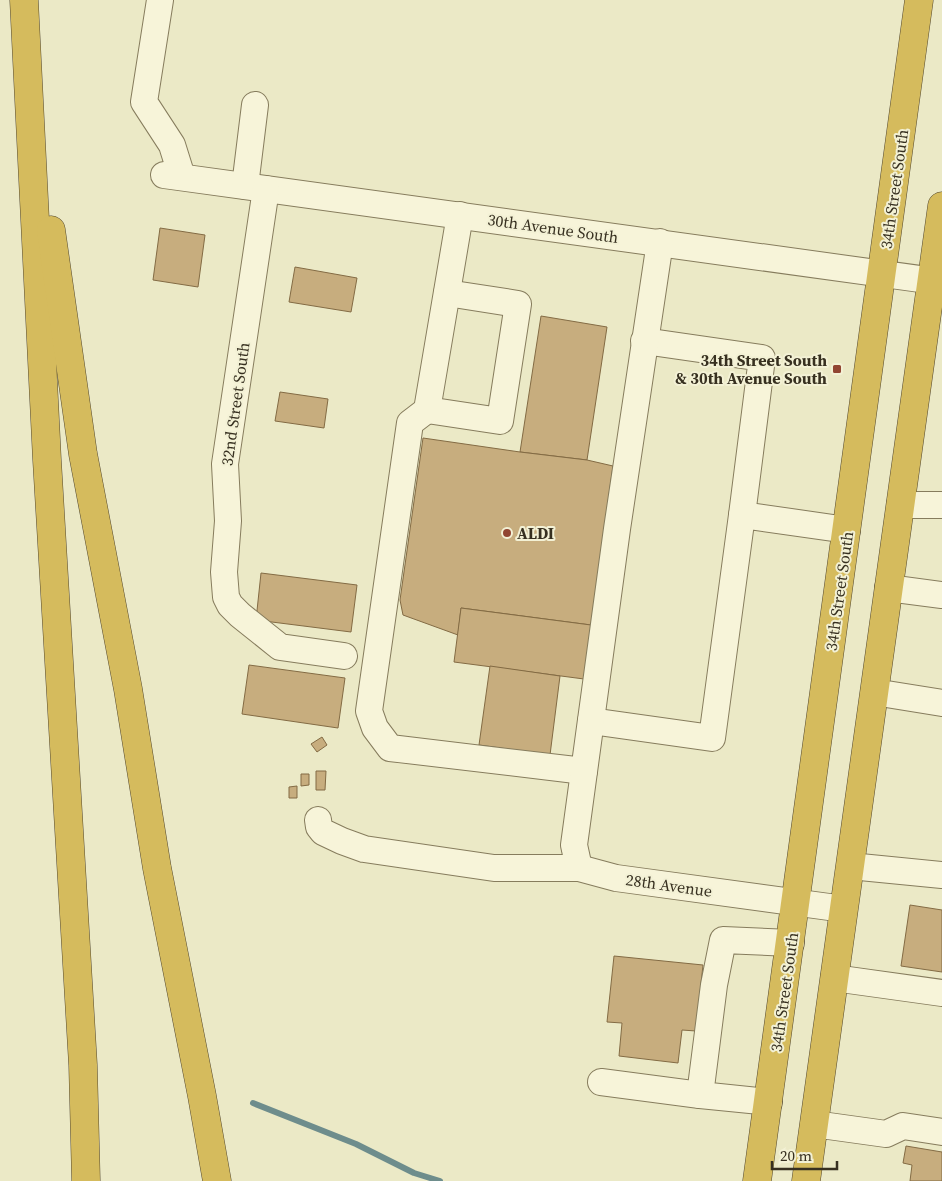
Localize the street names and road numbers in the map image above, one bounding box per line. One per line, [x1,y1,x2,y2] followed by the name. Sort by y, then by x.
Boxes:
[875,127,913,250] street label: 34th Street South
[486,208,620,248] street label: 30th Avenue South
[215,340,255,467] street label: 32nd Street South
[820,529,858,652] street label: 34th Street South
[624,868,714,902] street label: 28th Avenue
[765,930,803,1053] street label: 34th Street South

